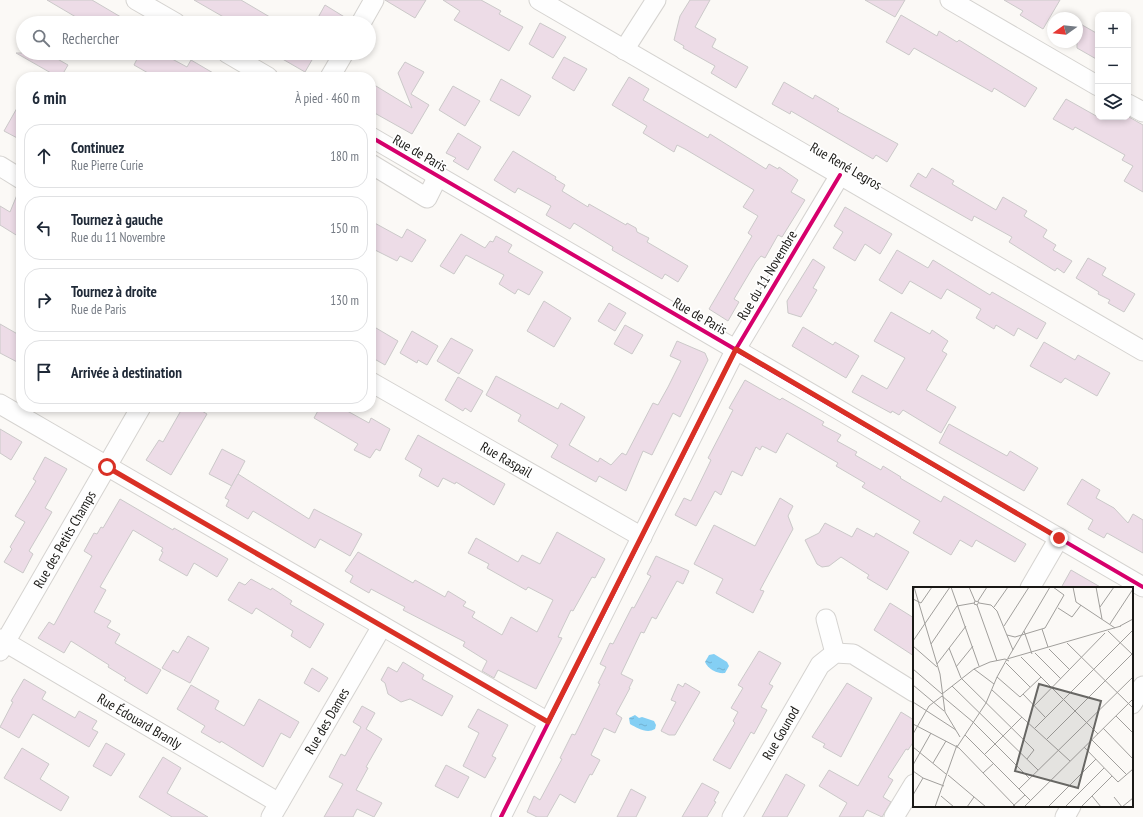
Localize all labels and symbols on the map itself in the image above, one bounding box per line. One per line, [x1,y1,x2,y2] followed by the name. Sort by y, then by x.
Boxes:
[1047,12,1083,48] north arrow
[390,130,450,176] street label: Rue de Paris
[807,138,885,194] street label: Rue René Legros
[733,227,801,323] street label: Rue du 11 Novembre
[670,293,730,339] street label: Rue de Paris
[477,438,536,482] street label: Rue Raspail
[98,458,116,476] route start
[29,487,100,591] street label: Rue des Petits Champs
[1050,529,1068,547] route end
[913,587,1133,807] inset map
[300,684,353,757] street label: Rue des Dames
[94,689,186,753] street label: Rue Édouard Branly
[758,703,803,763] street label: Rue Gounod

